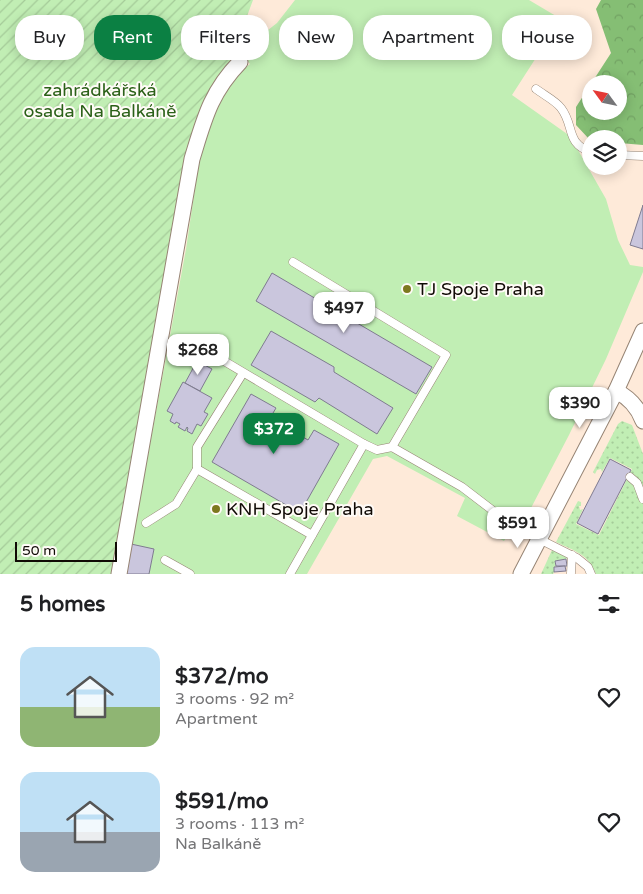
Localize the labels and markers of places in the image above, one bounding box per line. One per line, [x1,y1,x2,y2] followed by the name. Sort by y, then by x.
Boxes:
[417,278,544,300] place label: TJ Spoje Praha
[401,283,413,295] marker: TJ Spoje Praha
[314,292,374,334] pin: $497
[168,334,228,376] pin: $268
[550,386,610,429] pin: $390
[244,412,304,455] pin: $372
[226,498,374,520] place label: KNH Spoje Praha
[210,503,222,515] marker: KNH Spoje Praha
[488,506,548,549] pin: $591

